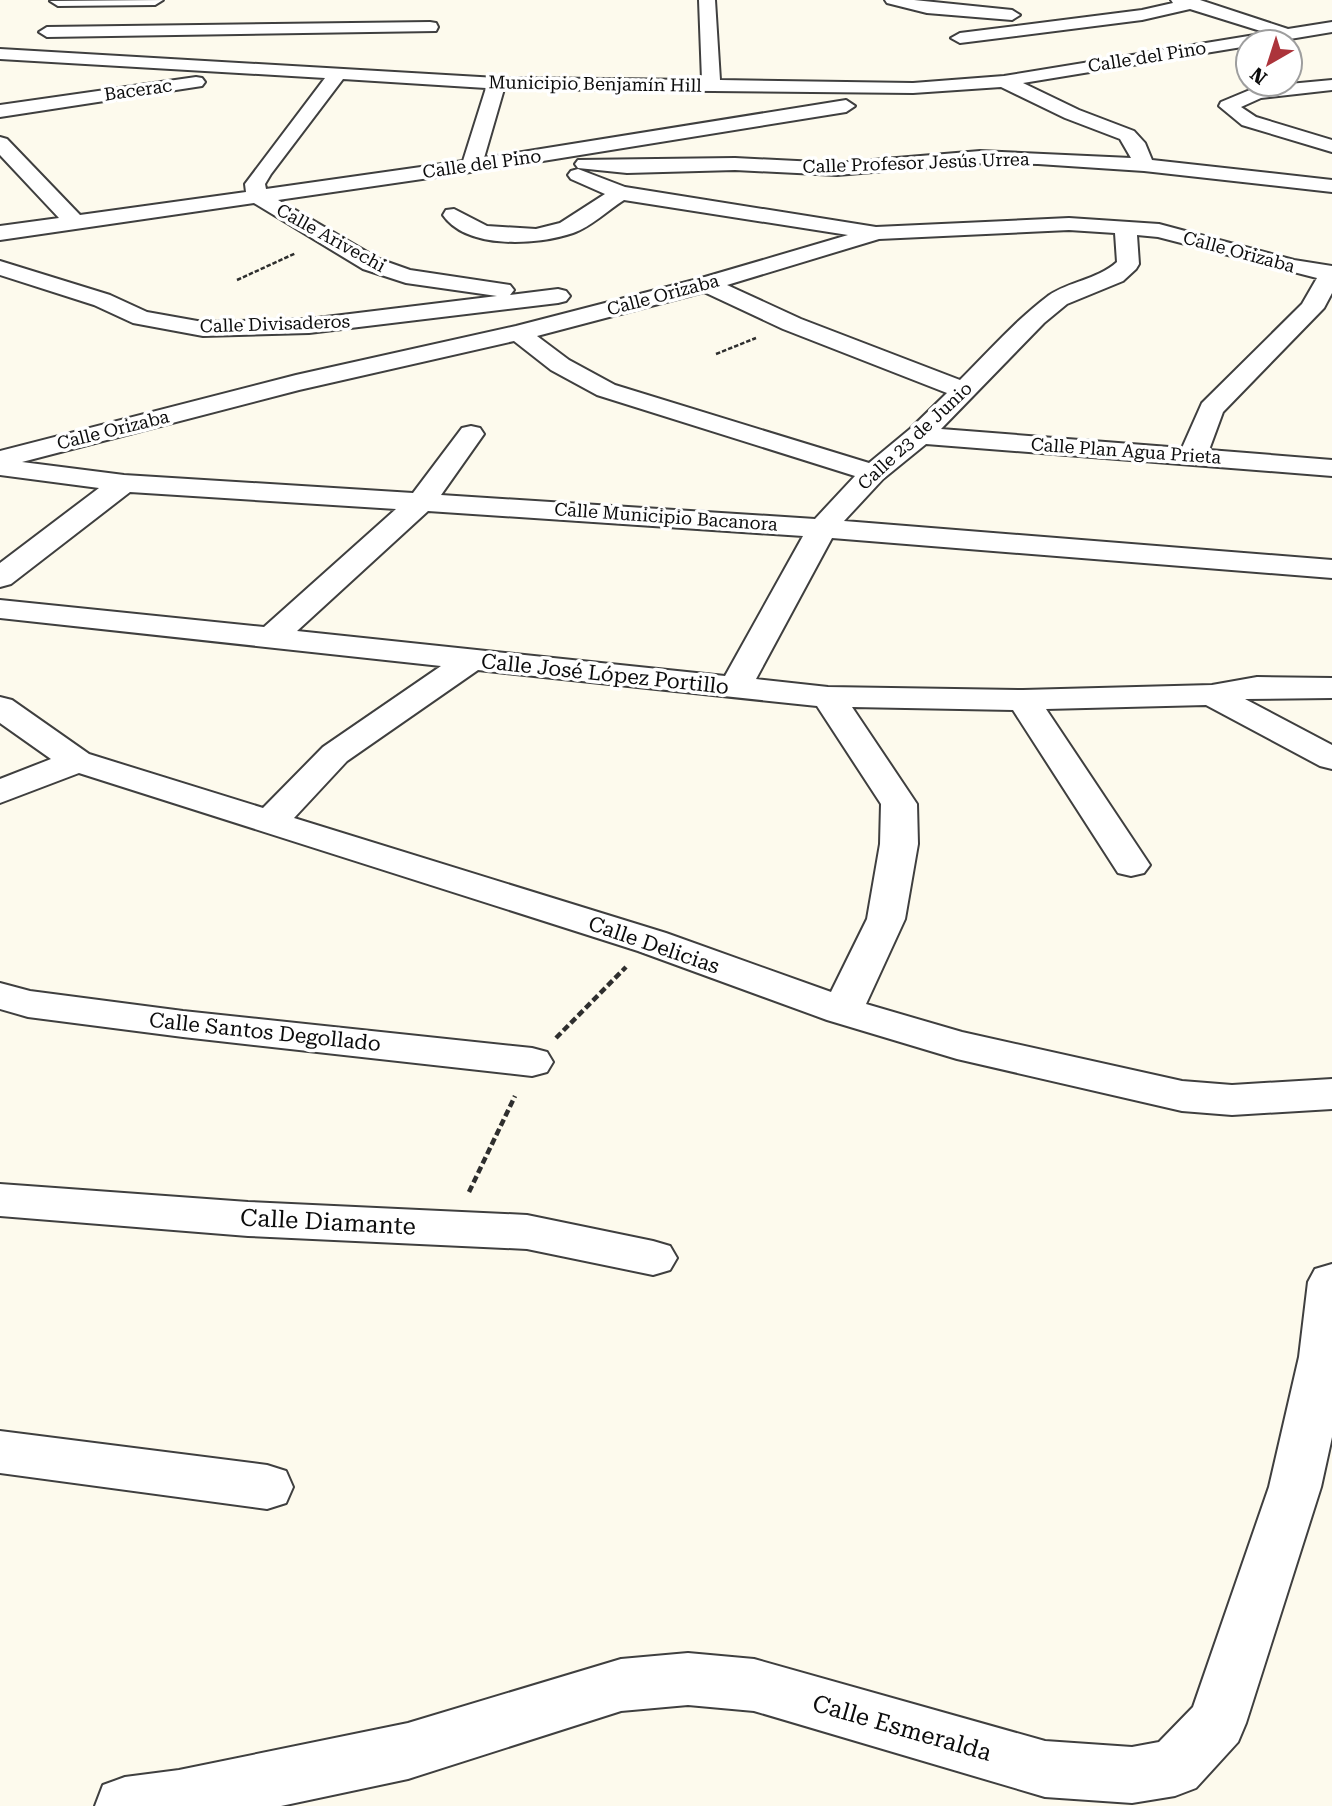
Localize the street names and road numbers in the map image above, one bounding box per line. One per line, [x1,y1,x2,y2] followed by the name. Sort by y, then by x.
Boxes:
[1086,37,1208,76] street label: Calle del Pino
[488,71,702,96] street label: Municipio Benjamín Hill
[103,74,173,105] street label: Bacerac
[421,145,543,182] street label: Calle del Pino
[802,148,1030,177] street label: Calle Profesor Jesús Urrea
[273,199,390,276] street label: Calle Arivechi
[1181,226,1298,277] street label: Calle Orizaba
[605,269,721,320] street label: Calle Orizaba
[199,310,351,337] street label: Calle Divisaderos
[853,377,976,494] street label: Calle 23 de Junio
[55,405,171,454] street label: Calle Orizaba
[1030,433,1222,468] street label: Calle Plan Agua Prieta
[554,498,779,535] street label: Calle Municipio Bacanora
[480,649,730,699] street label: Calle José López Portillo
[585,911,723,979] street label: Calle Delicias
[148,1008,382,1056] street label: Calle Santos Degollado
[239,1203,417,1241] street label: Calle Diamante
[809,1689,995,1767] street label: Calle Esmeralda

